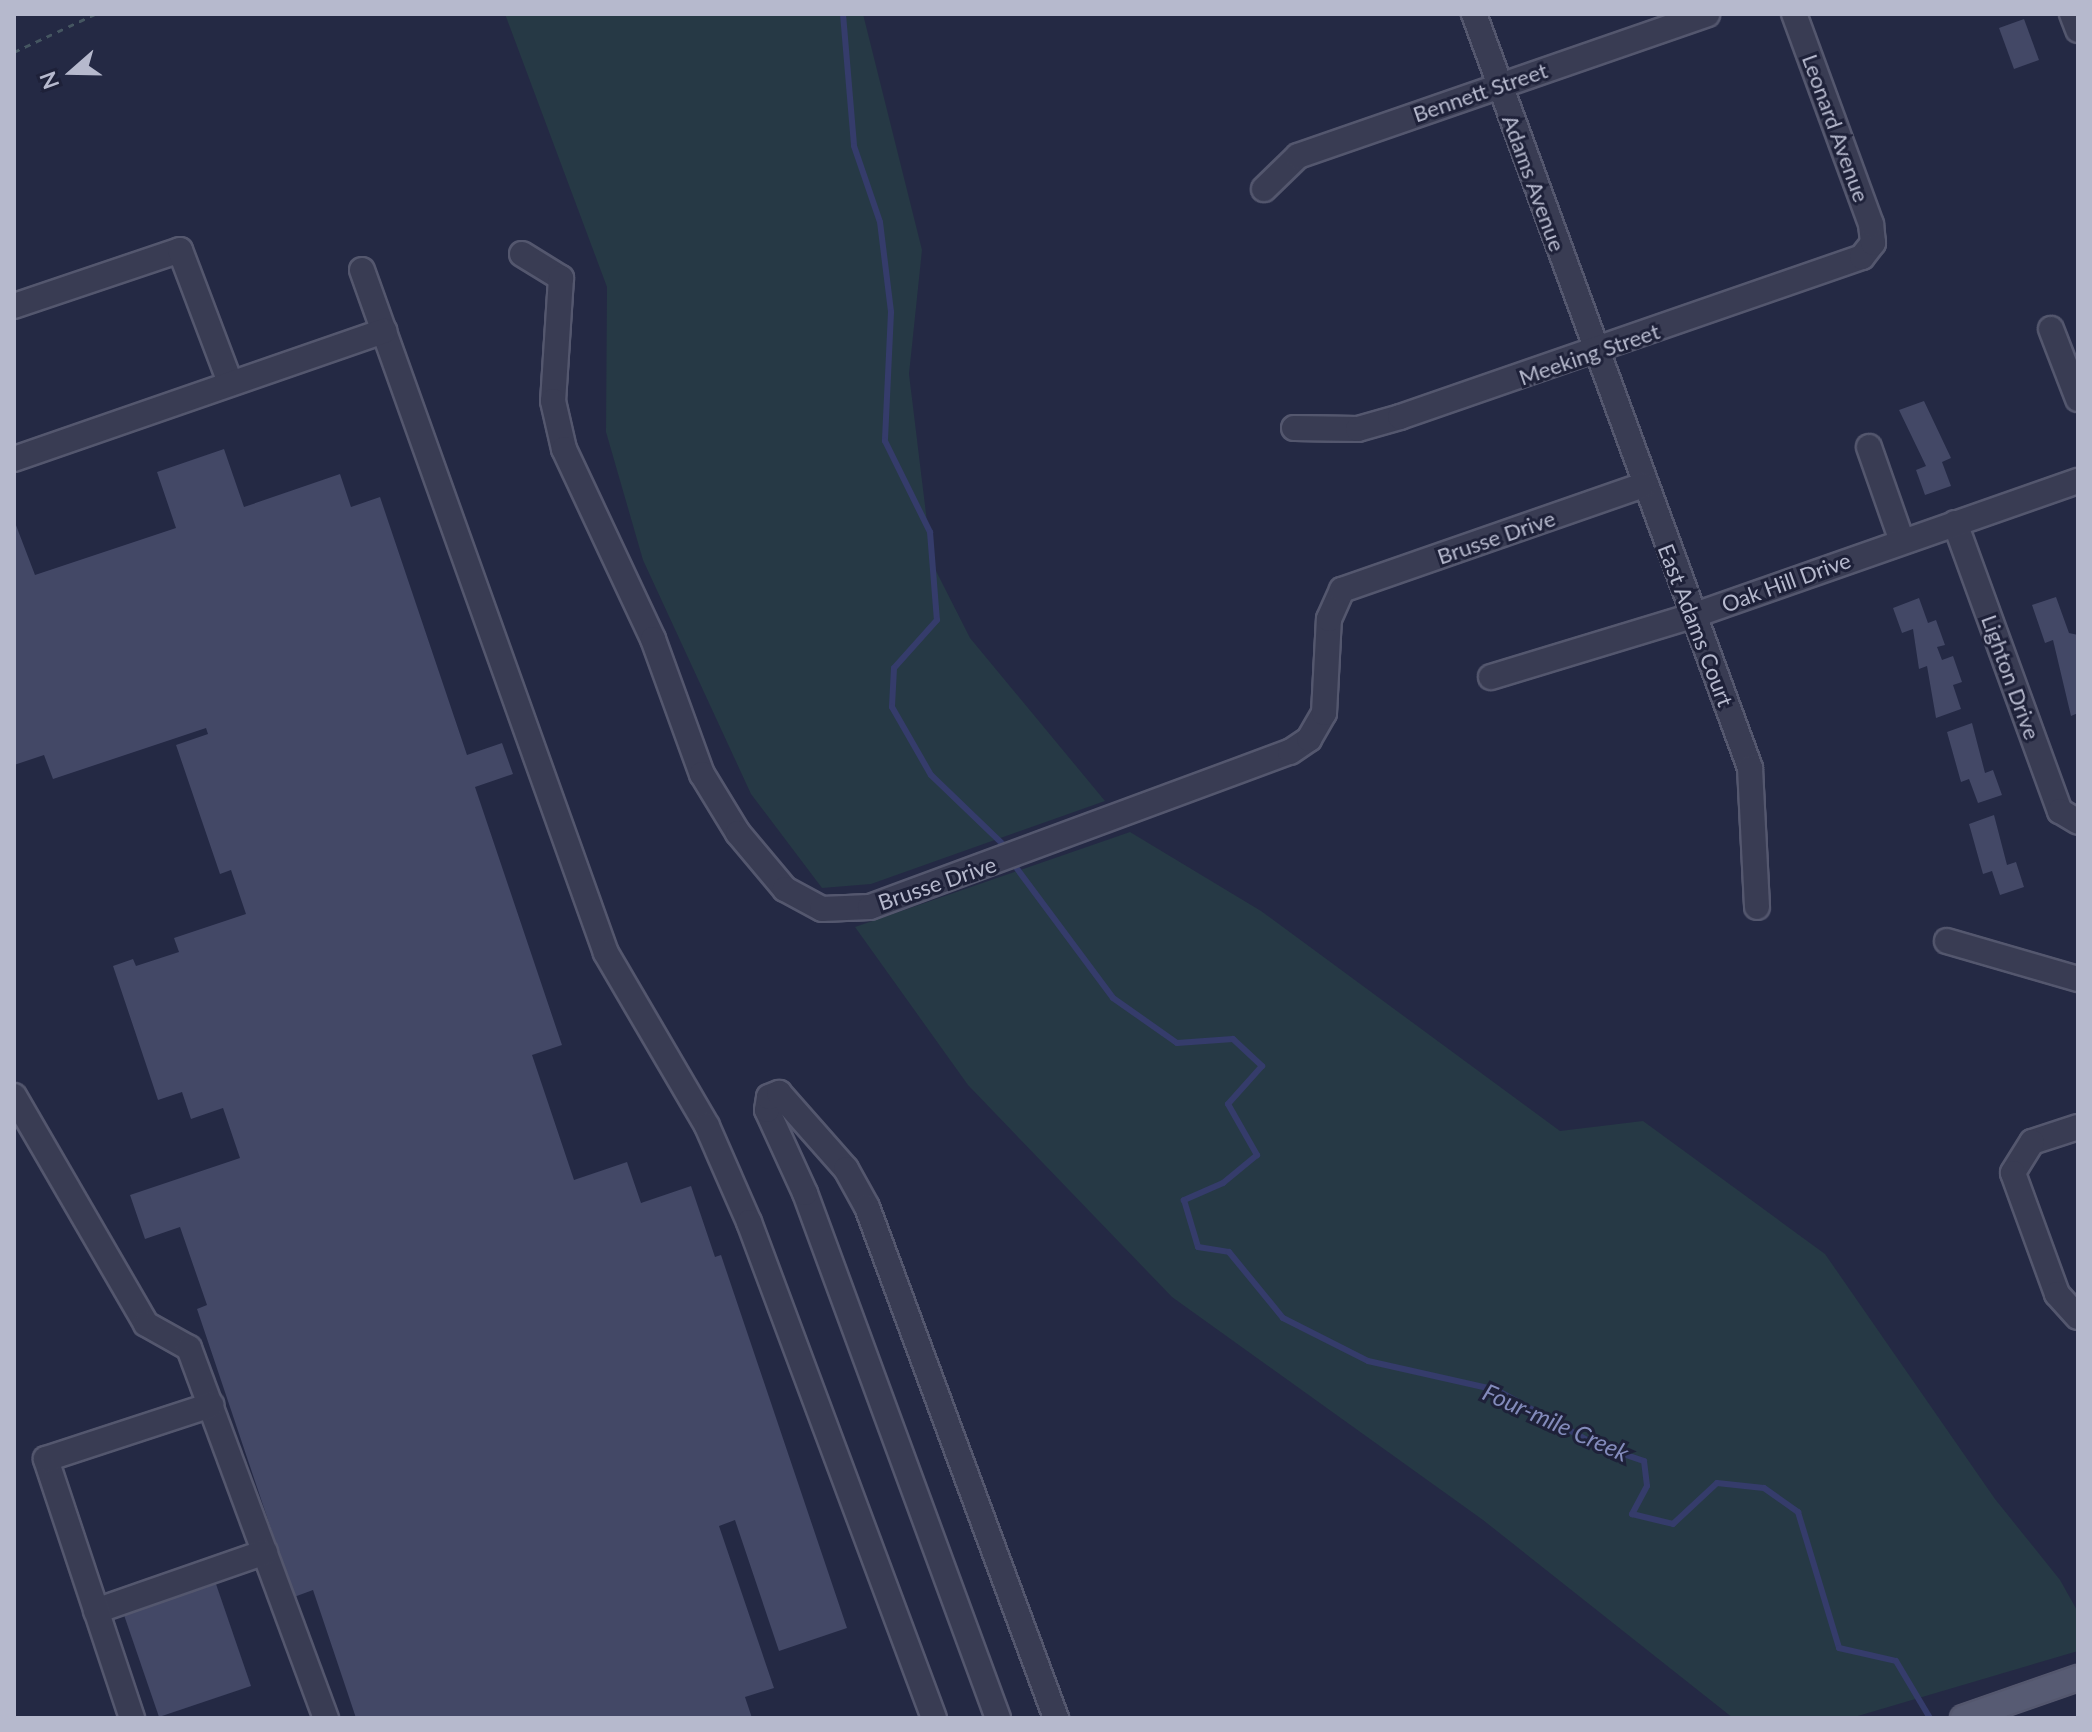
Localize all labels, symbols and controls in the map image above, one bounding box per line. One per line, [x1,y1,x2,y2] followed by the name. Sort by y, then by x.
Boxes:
[32,32,112,112] north arrow
[1797,50,1875,206] street label: Leonard Avenue
[1409,57,1551,127] street label: Bennett Street
[33,68,65,93] text: N
[1497,111,1571,255] street label: Adams Avenue
[1515,318,1663,390] street label: Meeking Street
[1434,504,1558,570] street label: Brusse Drive
[1653,540,1739,710] street label: East Adams Court
[1718,546,1854,618] street label: Oak Hill Drive
[1976,611,2046,743] street label: Lighton Drive
[875,850,999,916] street label: Brusse Drive
[1479,1377,1633,1467] water label: Four-mile Creek

